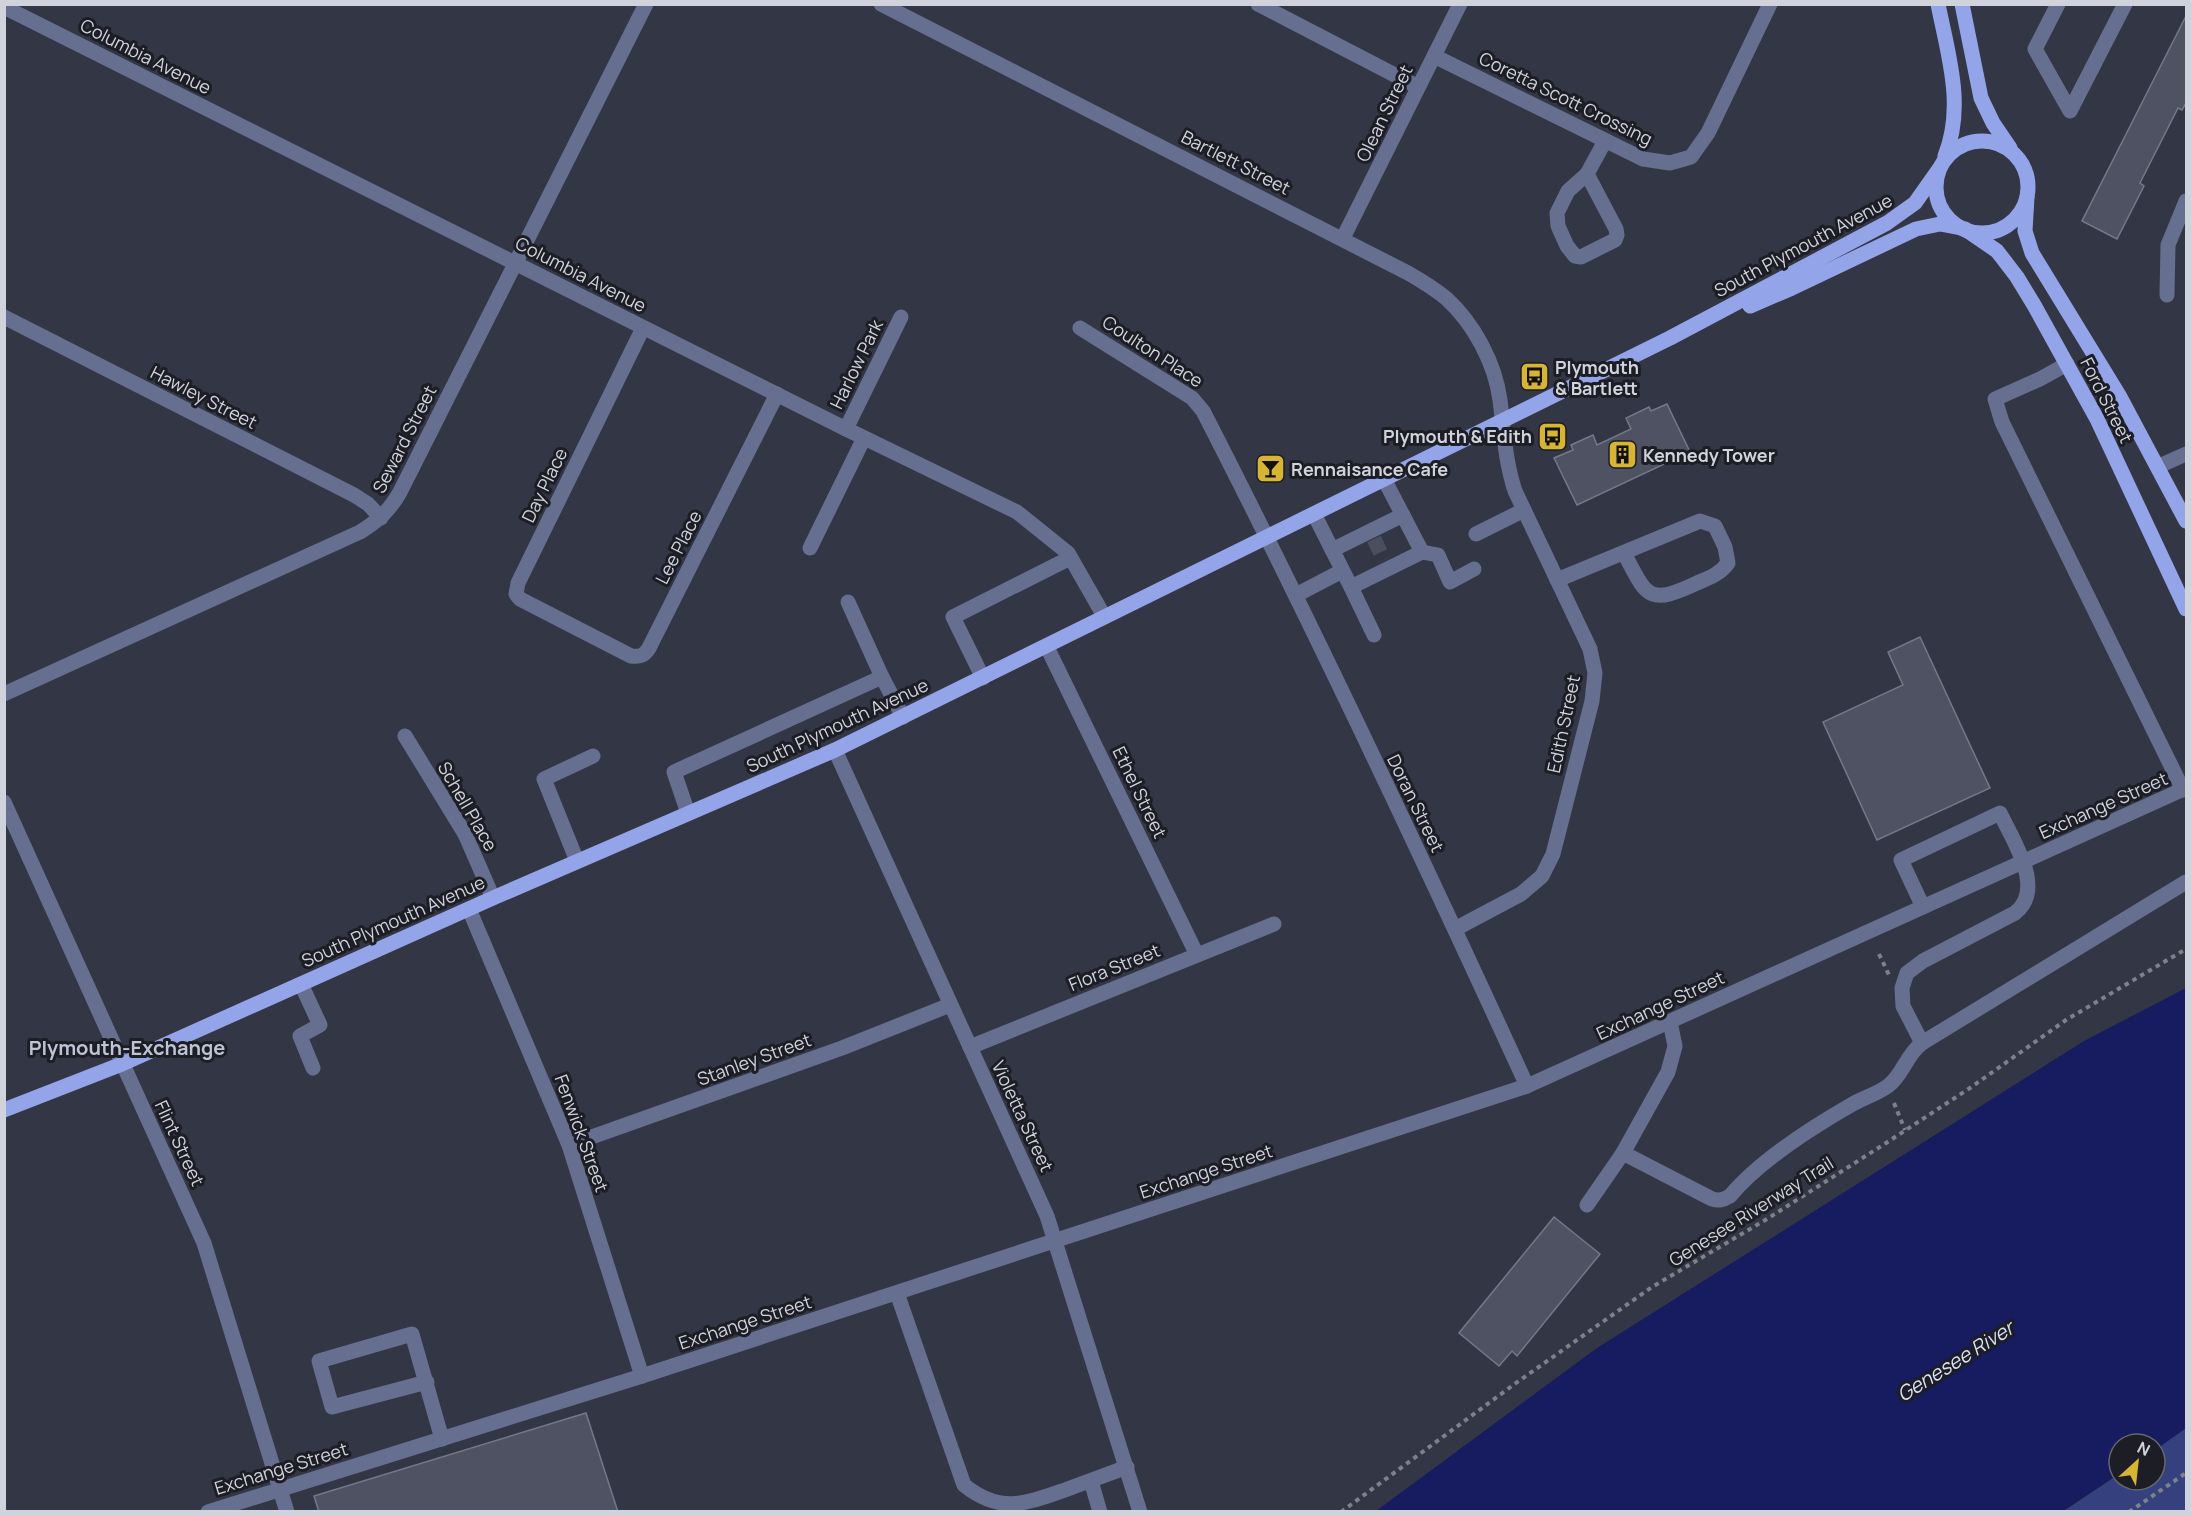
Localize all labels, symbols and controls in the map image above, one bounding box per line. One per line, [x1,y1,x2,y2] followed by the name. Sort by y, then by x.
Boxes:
[76,13,216,99] street label: Columbia Avenue
[1475,46,1657,150] street label: Coretta Scott Crossing
[1350,61,1418,165] street label: Olean Street
[1177,124,1295,200] street label: Bartlett Street
[1710,188,1896,302] street label: South Plymouth Avenue
[511,231,651,317] street label: Columbia Avenue
[1098,309,1208,393] street label: Coulton Place
[824,314,888,413] street label: Harlow Park
[2075,353,2139,447] street label: Ford Street
[1555,355,1639,400] place label: Plymouth & Bartlett
[147,360,261,434] street label: Hawley Street
[1518,361,1550,393] bus stop icon: Plymouth & Bartlett
[367,381,441,497] street label: Seward Street
[1537,420,1569,452] bus stop icon: Plymouth & Edith
[1383,424,1532,448] place label: Plymouth & Edith
[1606,439,1638,471] building icon: Kennedy Tower
[1643,443,1775,467] place label: Kennedy Tower
[516,444,572,526] street label: Day Place
[1254,453,1286,485] bar icon: Rennaisance Cafe
[1291,457,1448,481] place label: Rennaisance Cafe
[649,506,707,588] street label: Lee Place
[742,672,932,778] street label: South Plymouth Avenue
[1541,673,1585,775] street label: Edith Street
[1107,742,1173,842] street label: Ethel Street
[1382,750,1450,856] street label: Doran Street
[433,757,503,855] street label: Schell Place
[2035,766,2171,844] street label: Exchange Street
[298,870,488,972] street label: South Plymouth Avenue
[1065,938,1163,996] street label: Flora Street
[1592,965,1728,1045] street label: Exchange Street
[694,1027,814,1091] street label: Stanley Street
[29,1034,225,1061] district label: Plymouth-Exchange
[987,1057,1059,1175] street label: Violetta Street
[550,1071,614,1195] street label: Fenwick Street
[150,1096,210,1190] street label: Flint Street
[1136,1138,1276,1204] street label: Exchange Street
[1664,1151,1838,1271] street label: Genesee Riverway Trail
[675,1289,815,1355] street label: Exchange Street
[1892,1313,2021,1408] water label: Genesee River
[2107,1432,2167,1492] north arrow
[211,1436,351,1500] street label: Exchange Street
[2134,1436,2154,1461] text: N

